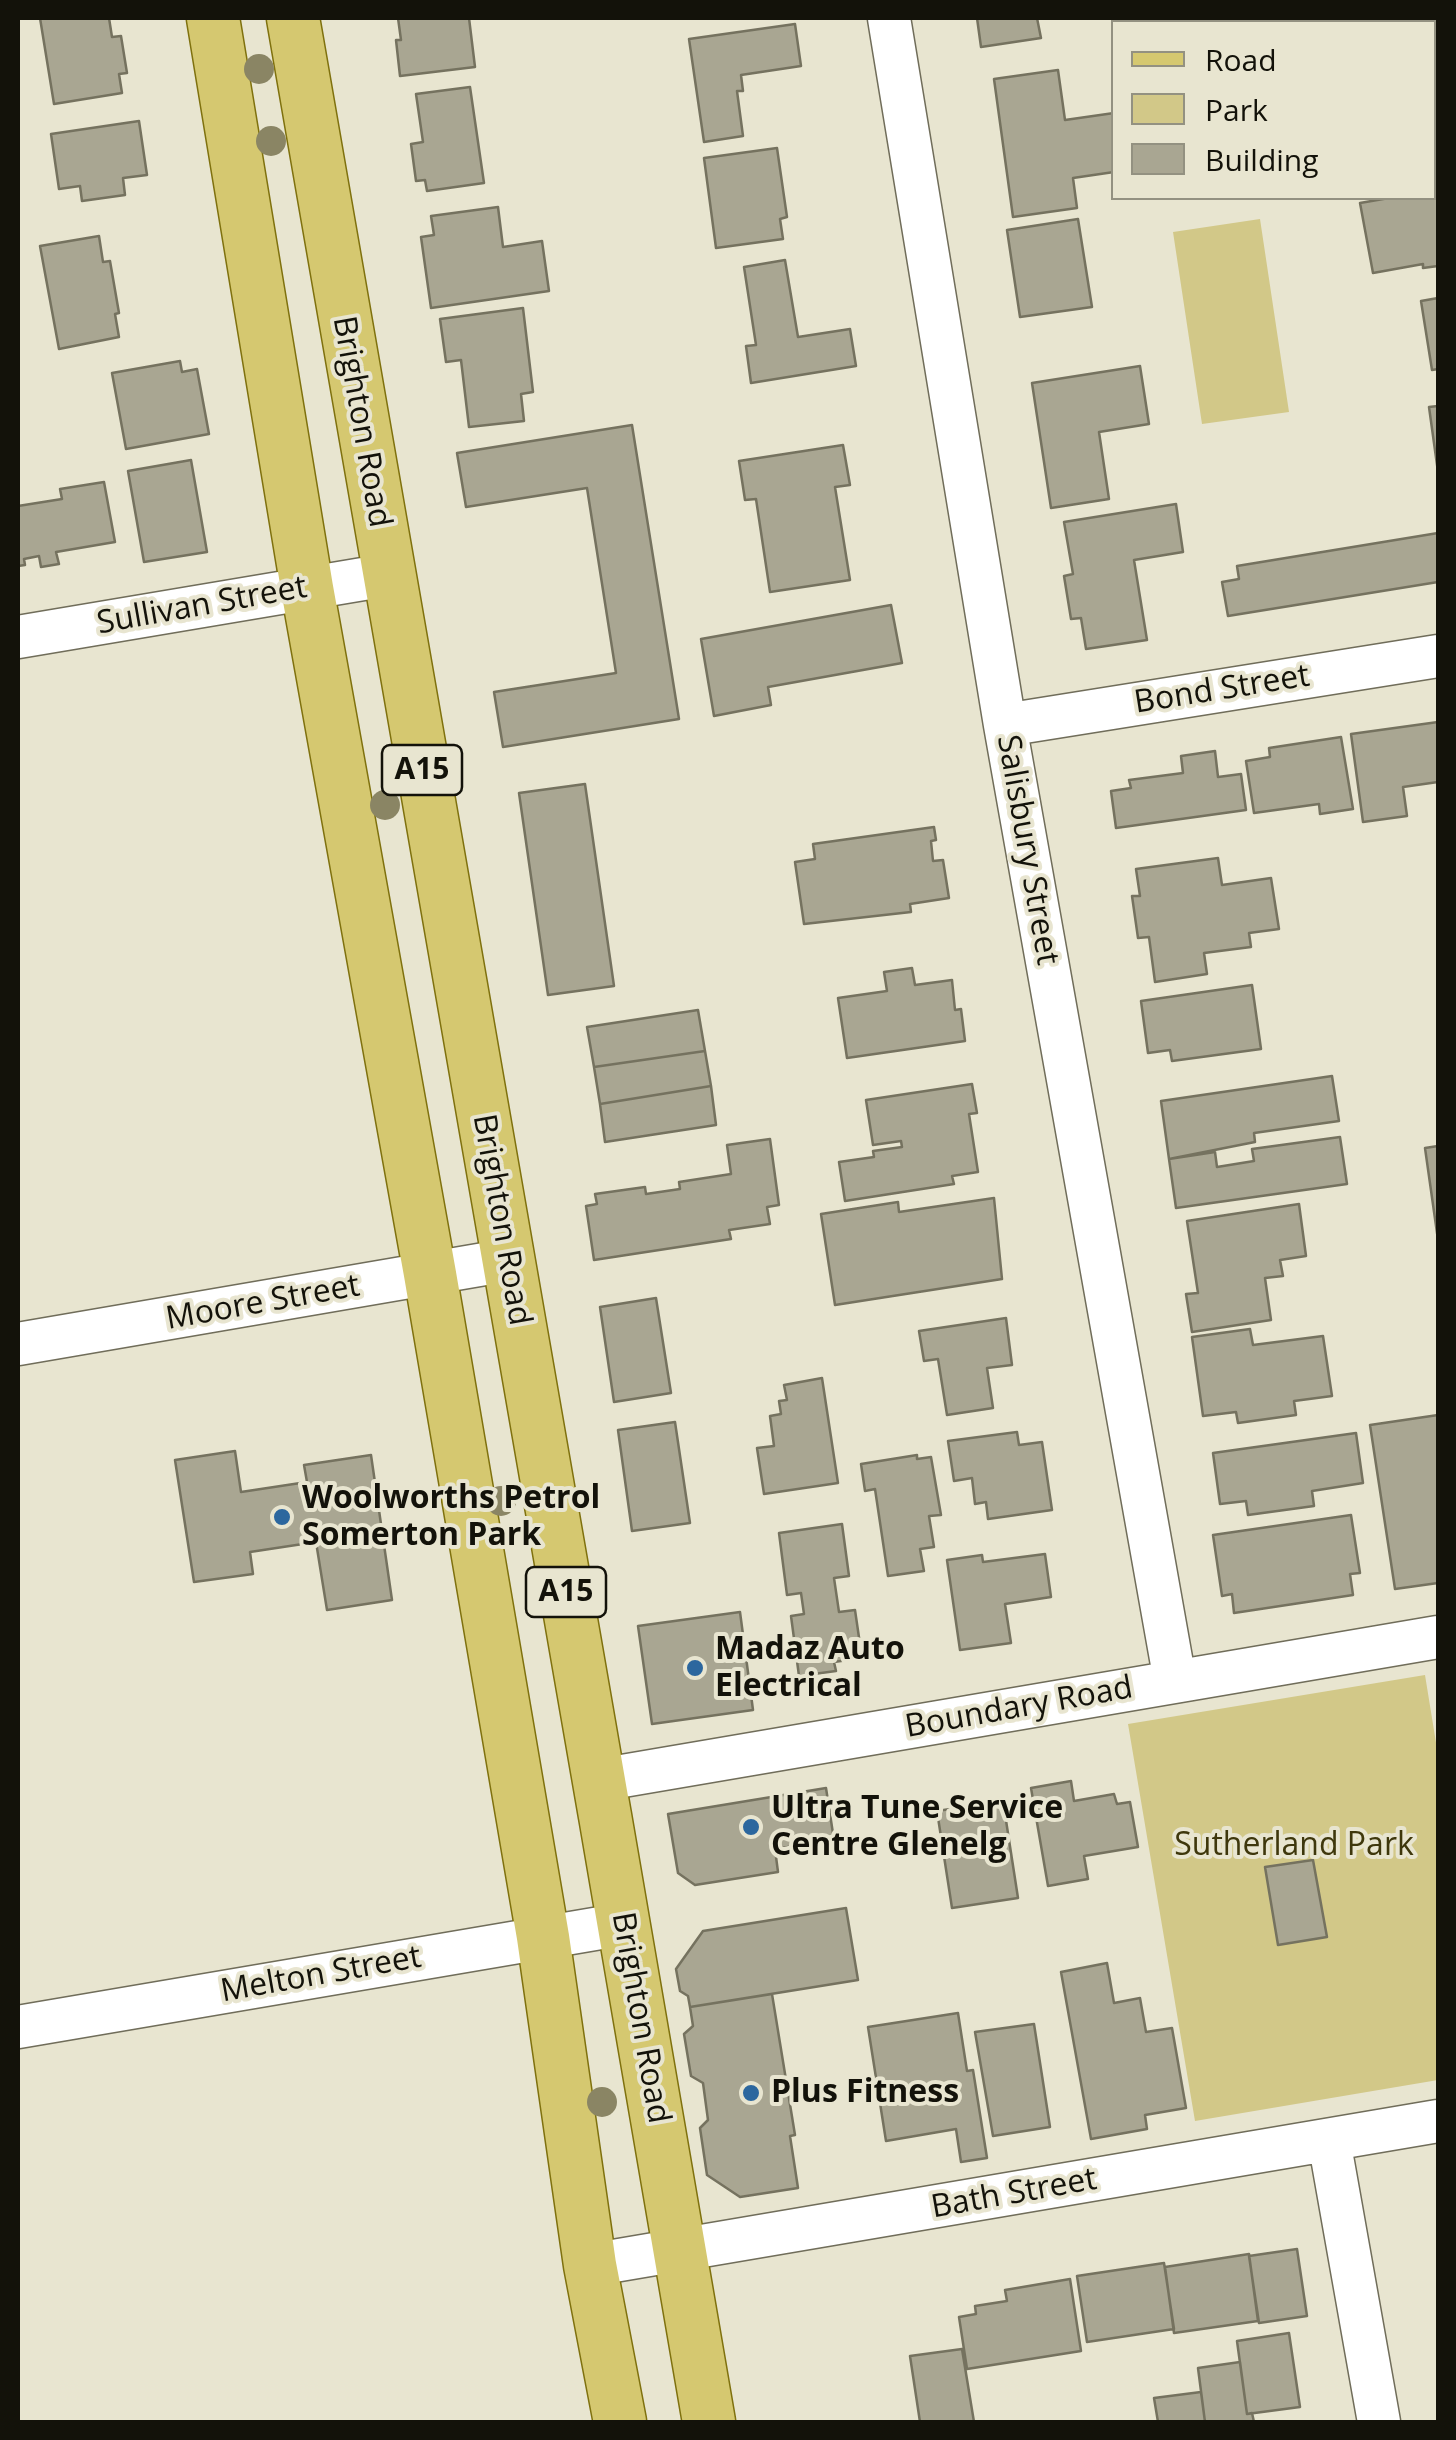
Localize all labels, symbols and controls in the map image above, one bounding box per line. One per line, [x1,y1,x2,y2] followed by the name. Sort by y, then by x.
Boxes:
[1111,20,1436,200] legend
[1205,39,1277,80] text: Road
[1205,89,1268,130] text: Park
[1205,139,1319,180] text: Building
[324,313,398,531] street label: Brighton Road
[94,569,310,643] street label: Sullivan Street
[1132,657,1312,723] street label: Bond Street
[988,732,1066,968] street label: Salisbury Street
[382,745,462,795] road number: A15
[464,1111,538,1329] street label: Brighton Road
[163,1267,363,1339] street label: Moore Street
[302,1480,600,1555] place label: Woolworths Petrol Somerton Park
[271,1506,293,1528] marker: Woolworths Petrol Somerton Park
[526,1567,606,1617] road number: A15
[715,1631,905,1706] place label: Madaz Auto Electrical
[684,1657,706,1679] marker: Madaz Auto Electrical
[902,1669,1136,1747] street label: Boundary Road
[771,1790,1063,1865] place label: Ultra Tune Service Centre Glenelg
[740,1816,762,1838] marker: Ultra Tune Service Centre Glenelg
[1174,1827,1414,1865] park label: Sutherland Park
[603,1909,677,2127] street label: Brighton Road
[218,1938,424,2012] street label: Melton Street
[771,2074,959,2112] place label: Plus Fitness
[740,2082,762,2104] marker: Plus Fitness
[928,2161,1100,2227] street label: Bath Street

